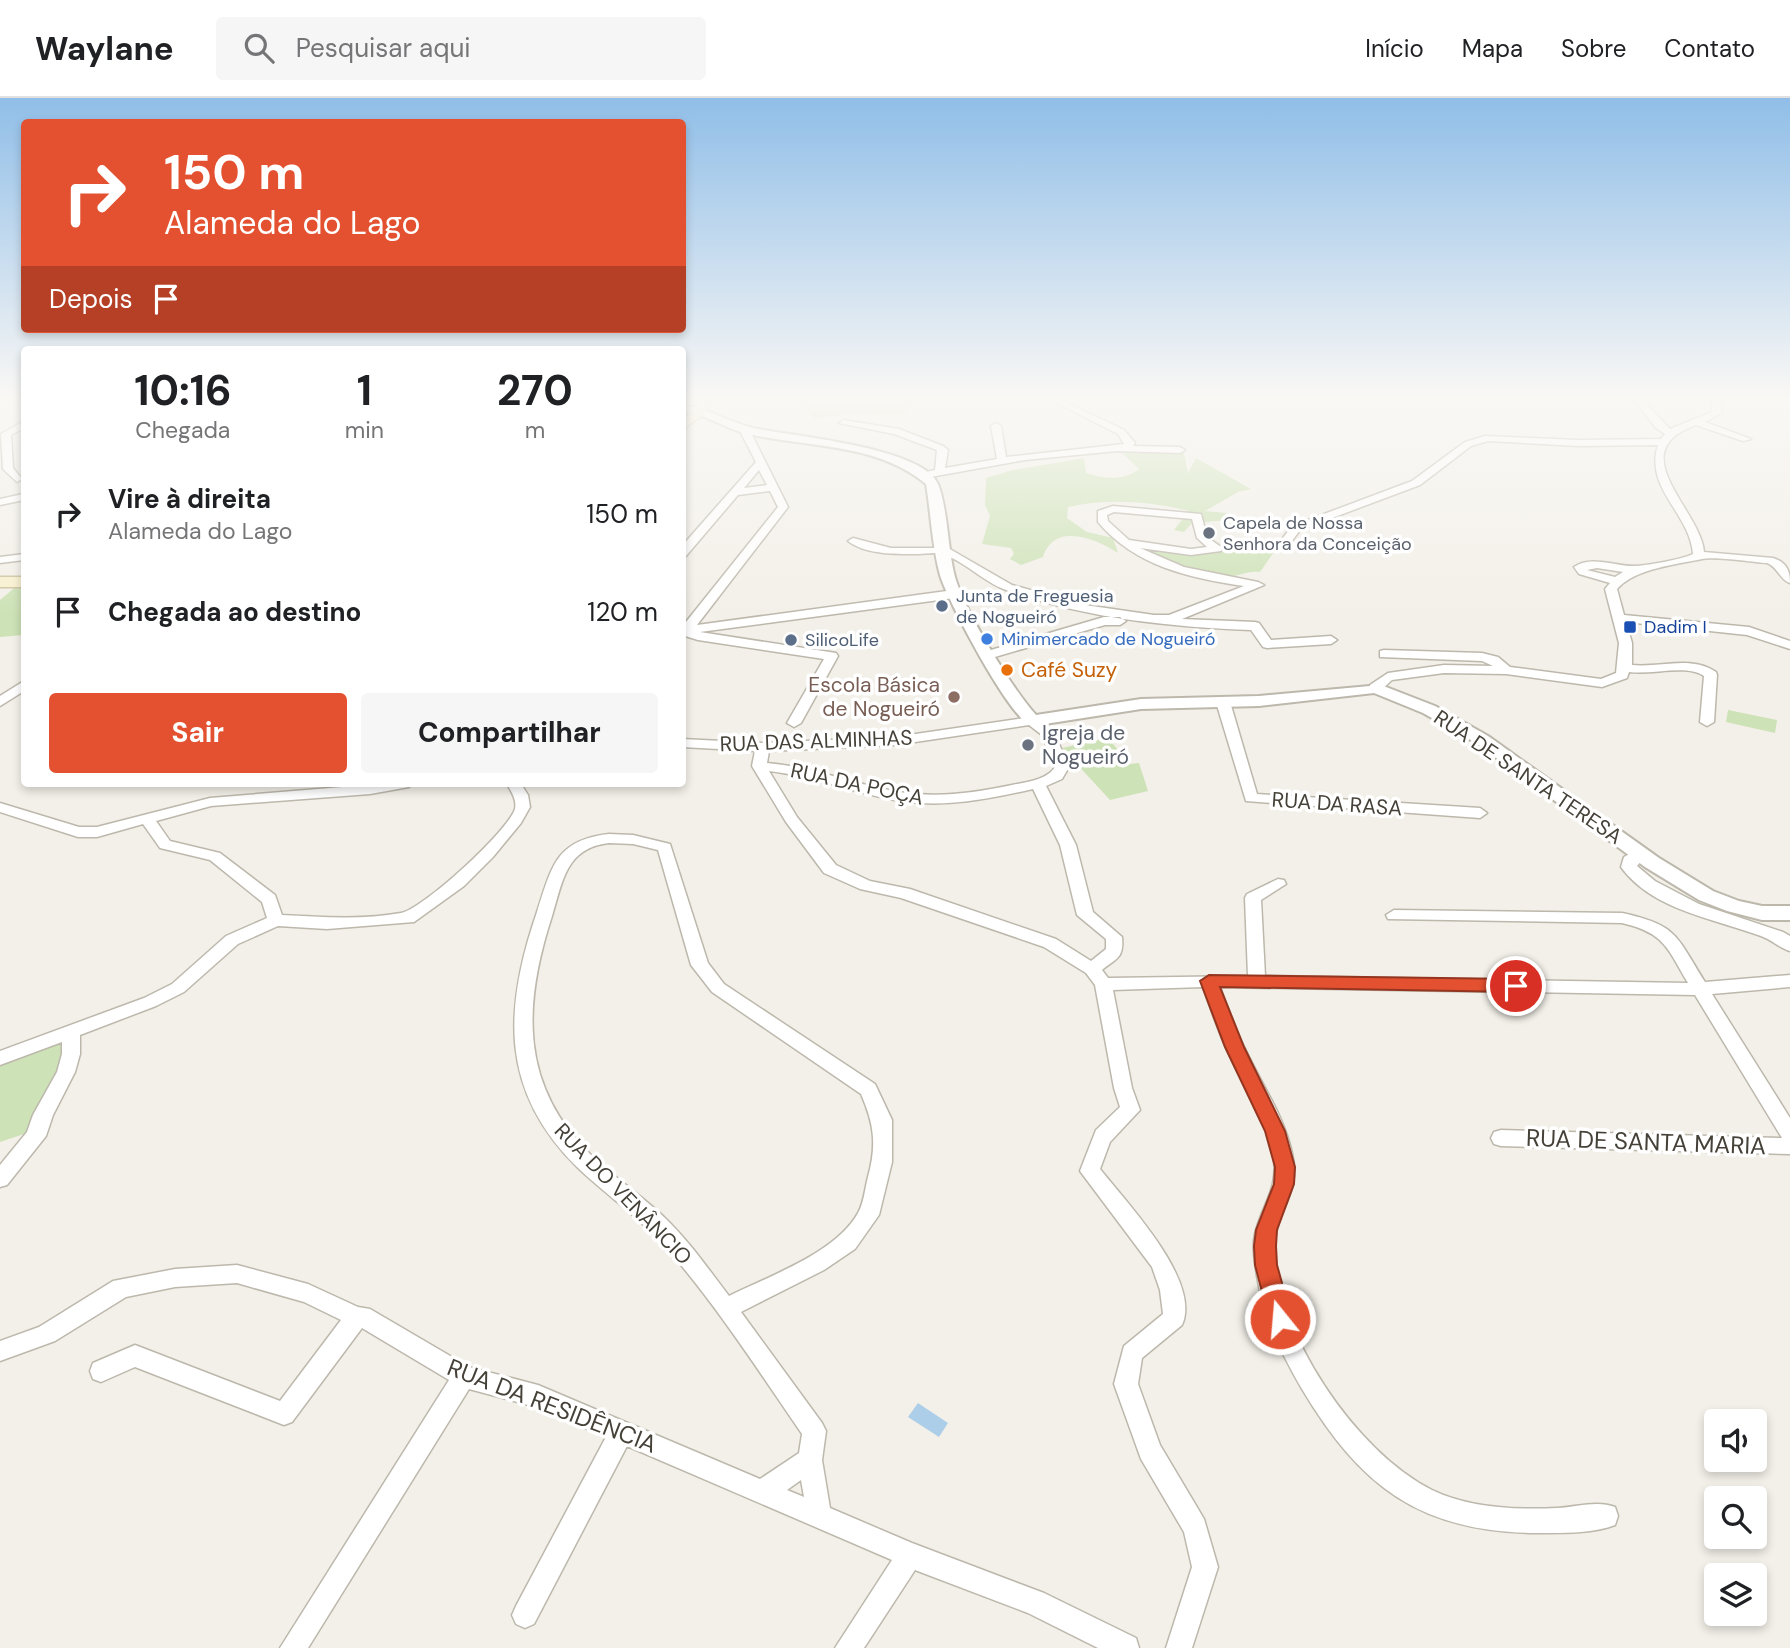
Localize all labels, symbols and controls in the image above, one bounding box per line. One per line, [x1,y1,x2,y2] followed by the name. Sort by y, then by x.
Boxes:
[216,17,706,80] search box
[35,27,174,70] text: Waylane
[240,29,278,67] icon: search
[296,31,471,65] text: Pesquisar aqui
[1365,33,1424,64] text: Início
[1462,33,1523,64] text: Mapa
[1561,33,1626,64] text: Sobre
[1664,33,1755,64] text: Contato
[164,140,304,204] text: 150 m
[49,147,140,238] icon: right
[164,202,420,244] text: Alameda do Lago
[147,280,185,318] icon: arrive
[49,282,133,316] text: Depois
[134,363,232,418] text: 10:16
[357,363,372,418] text: 1
[497,363,573,418] text: 270
[135,415,230,445] text: Chegada
[345,415,384,445] text: min
[525,415,545,445] text: m
[108,482,271,516] text: Vire à direita
[49,495,87,533] icon: right
[586,497,658,531] text: 150 m
[1223,511,1412,556] place label: Capela de Nossa Senhora da Conceição
[108,516,292,546] text: Alameda do Lago
[1201,525,1217,541] marker: Capela de Nossa Senhora da Conceição
[956,584,1113,629] place label: Junta de Freguesia de Nogueiró
[49,593,87,631] icon: arrive
[108,595,361,629] text: Chegada ao destino
[587,595,658,629] text: 120 m
[934,598,950,614] marker: Junta de Freguesia de Nogueiró
[1644,615,1707,639] place label: Dadim I
[1622,619,1638,635] marker: Dadim I
[1001,627,1215,651] place label: Minimercado de Nogueiró
[805,628,879,652] place label: SilicoLife
[979,631,995,647] marker: Minimercado de Nogueiró
[783,632,799,648] marker: SilicoLife
[1021,656,1118,684] place label: Café Suzy
[999,662,1015,678] marker: Café Suzy
[808,671,940,723] place label: Escola Básica de Nogueiró
[946,689,962,705] marker: Escola Básica de Nogueiró
[49,693,347,773] button: Sair
[361,693,658,773] button: Compartilhar
[1428,703,1628,851] street label: RUA DE SANTA TERESA
[1042,719,1129,771] place label: Igreja de Nogueiró
[719,724,913,758] street label: RUA DAS ALMINHAS
[1020,737,1036,753] marker: Igreja de Nogueiró
[788,756,926,812] street label: RUA DA POÇA
[1271,785,1403,823] street label: RUA DA RASA
[1486,956,1546,1016] pin
[1497,967,1535,1005] icon: arrive
[548,1117,698,1271] street label: RUA DO VENÂNCIO
[1525,1122,1767,1161] street label: RUA DE SANTA MARIA
[1243,1282,1317,1356] position arrow
[443,1351,661,1460] street label: RUA DA RESIDÊNCIA
[1704,1409,1767,1626] map controls
[1704,1409,1767,1472] button: sound
[1704,1486,1767,1549] button: search
[1704,1563,1767,1626] button: layers

